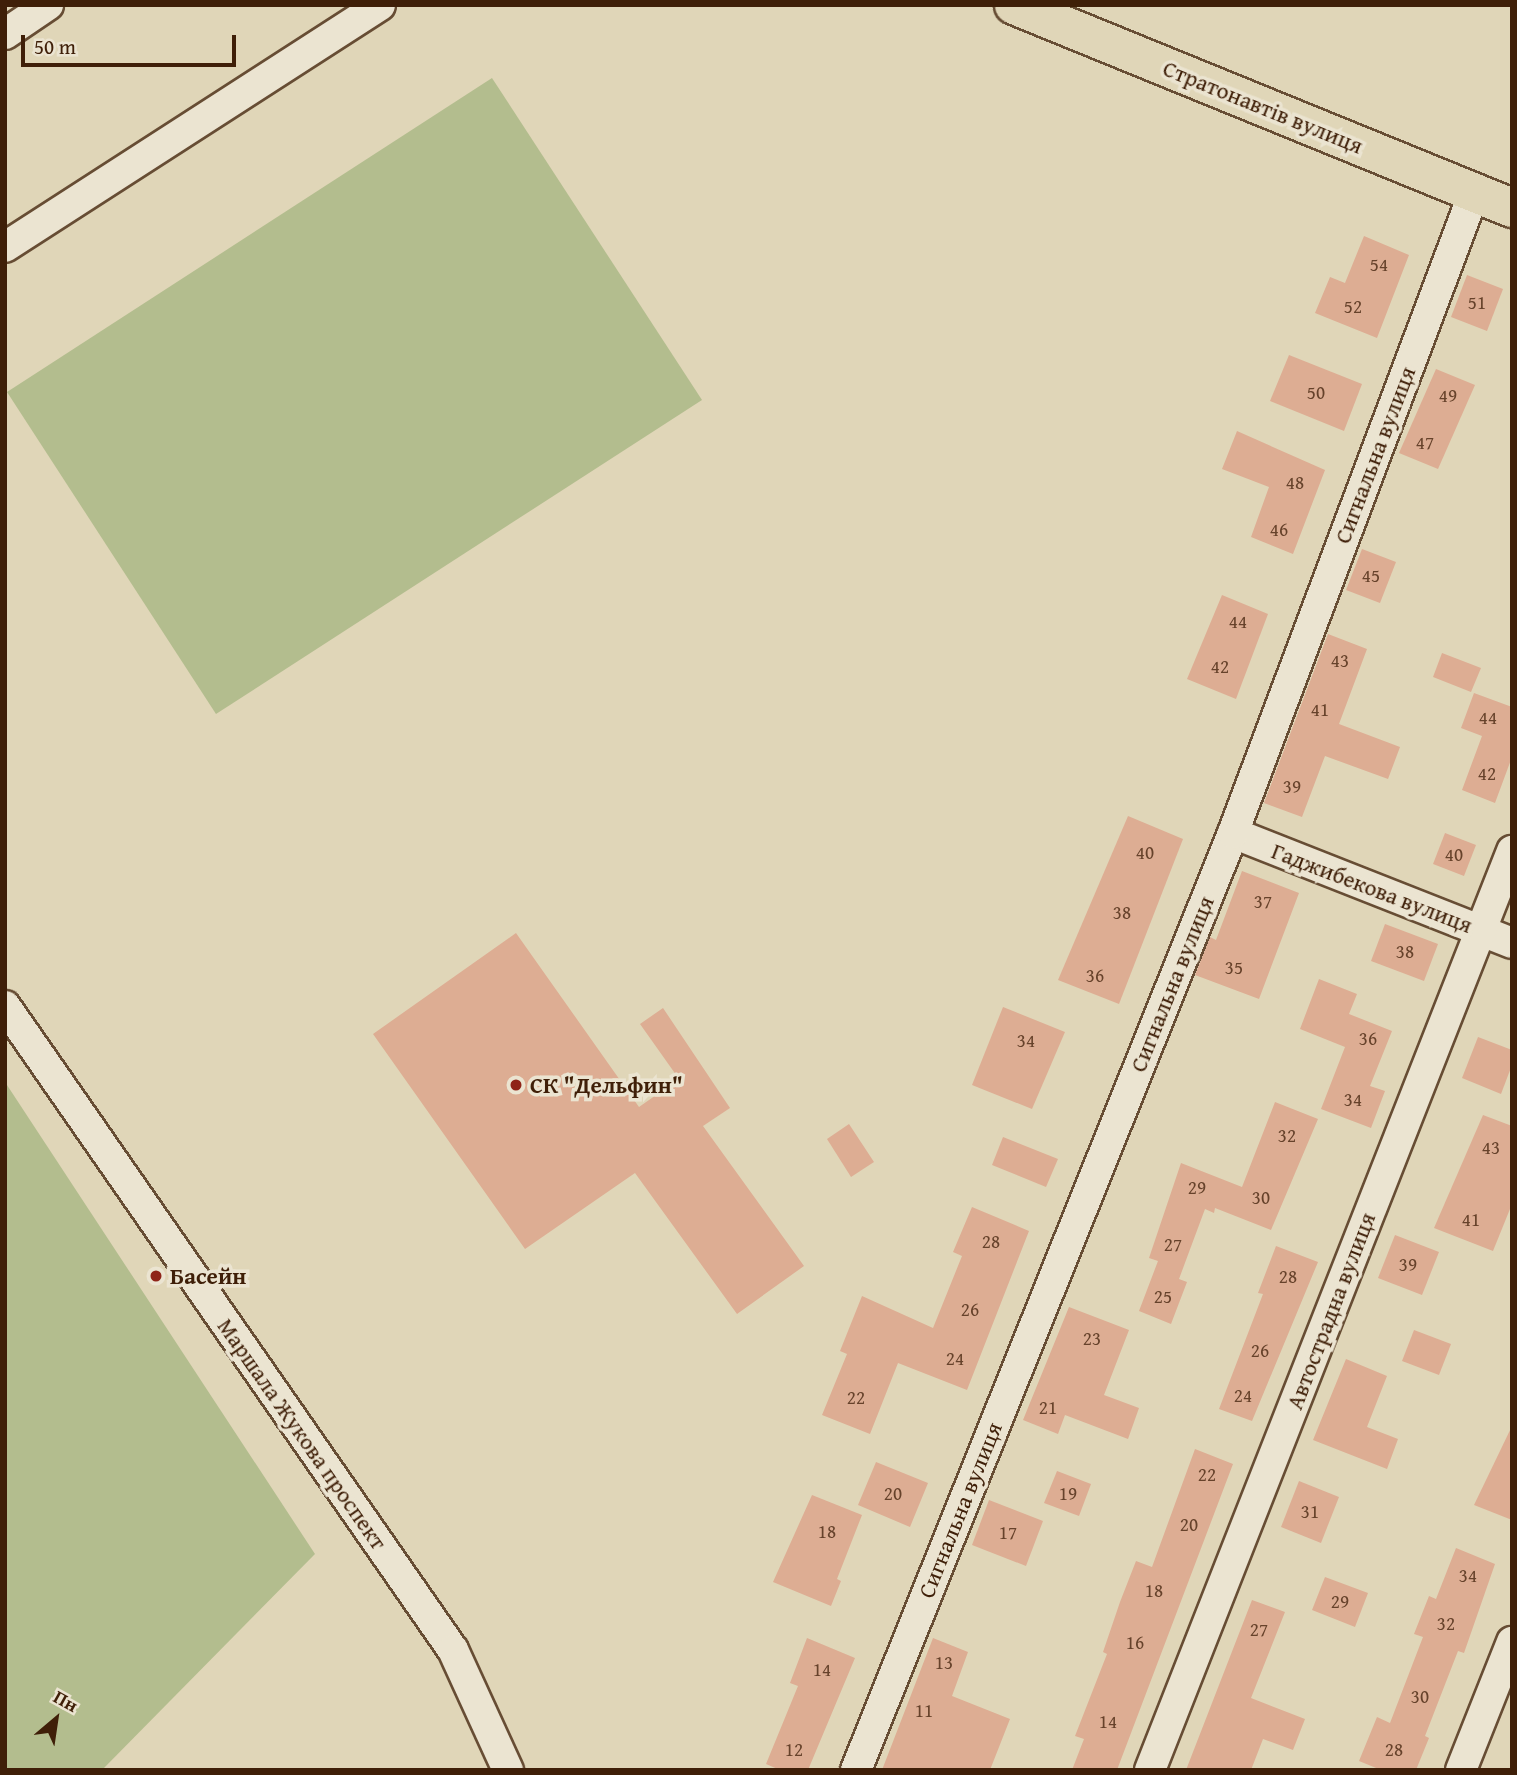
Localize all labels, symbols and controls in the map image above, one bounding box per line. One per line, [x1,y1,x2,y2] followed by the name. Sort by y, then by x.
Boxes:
[24,21,240,65] scale bar
[34,31,76,62] text: 50 m
[1159,54,1367,160] street label: Стратонавтів вулиця
[1370,254,1388,276] house number: 54
[1468,292,1486,314] house number: 51
[1344,296,1362,318] house number: 52
[1329,363,1421,547] street label: Сигнальна вулиця
[1307,382,1325,404] house number: 50
[1439,385,1457,407] house number: 49
[1416,432,1434,454] house number: 47
[1286,472,1304,494] house number: 48
[1270,519,1288,541] house number: 46
[1362,565,1380,587] house number: 45
[1229,611,1247,633] house number: 44
[1331,650,1349,672] house number: 43
[1211,656,1229,678] house number: 42
[1311,699,1329,721] house number: 41
[1479,707,1497,729] house number: 44
[1478,763,1496,785] house number: 42
[1283,776,1301,798] house number: 39
[1268,837,1476,939] street label: Гаджибекова вулиця
[1136,842,1154,864] house number: 40
[1445,844,1463,866] house number: 40
[1254,891,1272,913] house number: 37
[1124,892,1220,1076] street label: Сигнальна вулиця
[1113,902,1131,924] house number: 38
[1396,941,1414,963] house number: 38
[1225,957,1243,979] house number: 35
[1086,965,1104,987] house number: 36
[1359,1028,1377,1050] house number: 36
[1017,1030,1035,1052] house number: 34
[530,1071,683,1099] place label: СК "Дельфин"
[508,1077,524,1093] marker: СК "Дельфин"
[1344,1089,1362,1111] house number: 34
[1278,1125,1296,1147] house number: 32
[1482,1137,1500,1159] house number: 43
[1188,1177,1206,1199] house number: 29
[1252,1187,1270,1209] house number: 30
[1281,1209,1381,1413] street label: Автострадна вулиця
[1462,1209,1480,1231] house number: 41
[982,1231,1000,1253] house number: 28
[1164,1234,1182,1256] house number: 27
[1399,1254,1417,1276] house number: 39
[170,1262,246,1290] place label: Басейн
[1279,1266,1297,1288] house number: 28
[148,1268,164,1284] marker: Басейн
[1154,1286,1172,1308] house number: 25
[961,1299,979,1321] house number: 26
[212,1313,392,1555] street label: Маршала Жукова проспект
[1083,1328,1101,1350] house number: 23
[1251,1340,1269,1362] house number: 26
[946,1348,964,1370] house number: 24
[1234,1385,1252,1407] house number: 24
[847,1387,865,1409] house number: 22
[1039,1397,1057,1419] house number: 21
[912,1418,1008,1602] street label: Сигнальна вулиця
[1198,1464,1216,1486] house number: 22
[884,1483,902,1505] house number: 20
[1059,1483,1077,1505] house number: 19
[1301,1501,1319,1523] house number: 31
[1180,1514,1198,1536] house number: 20
[818,1521,836,1543] house number: 18
[999,1522,1017,1544] house number: 17
[1459,1565,1477,1587] house number: 34
[1145,1580,1163,1602] house number: 18
[1331,1591,1349,1613] house number: 29
[1437,1613,1455,1635] house number: 32
[1250,1619,1268,1641] house number: 27
[1126,1632,1144,1654] house number: 16
[935,1652,953,1674] house number: 13
[813,1659,831,1681] house number: 14
[49,1682,84,1719] text: Пн
[21,1684,91,1754] north arrow
[1411,1686,1429,1708] house number: 30
[915,1700,933,1722] house number: 11
[1099,1711,1117,1733] house number: 14
[785,1739,803,1761] house number: 12
[1385,1739,1403,1761] house number: 28

